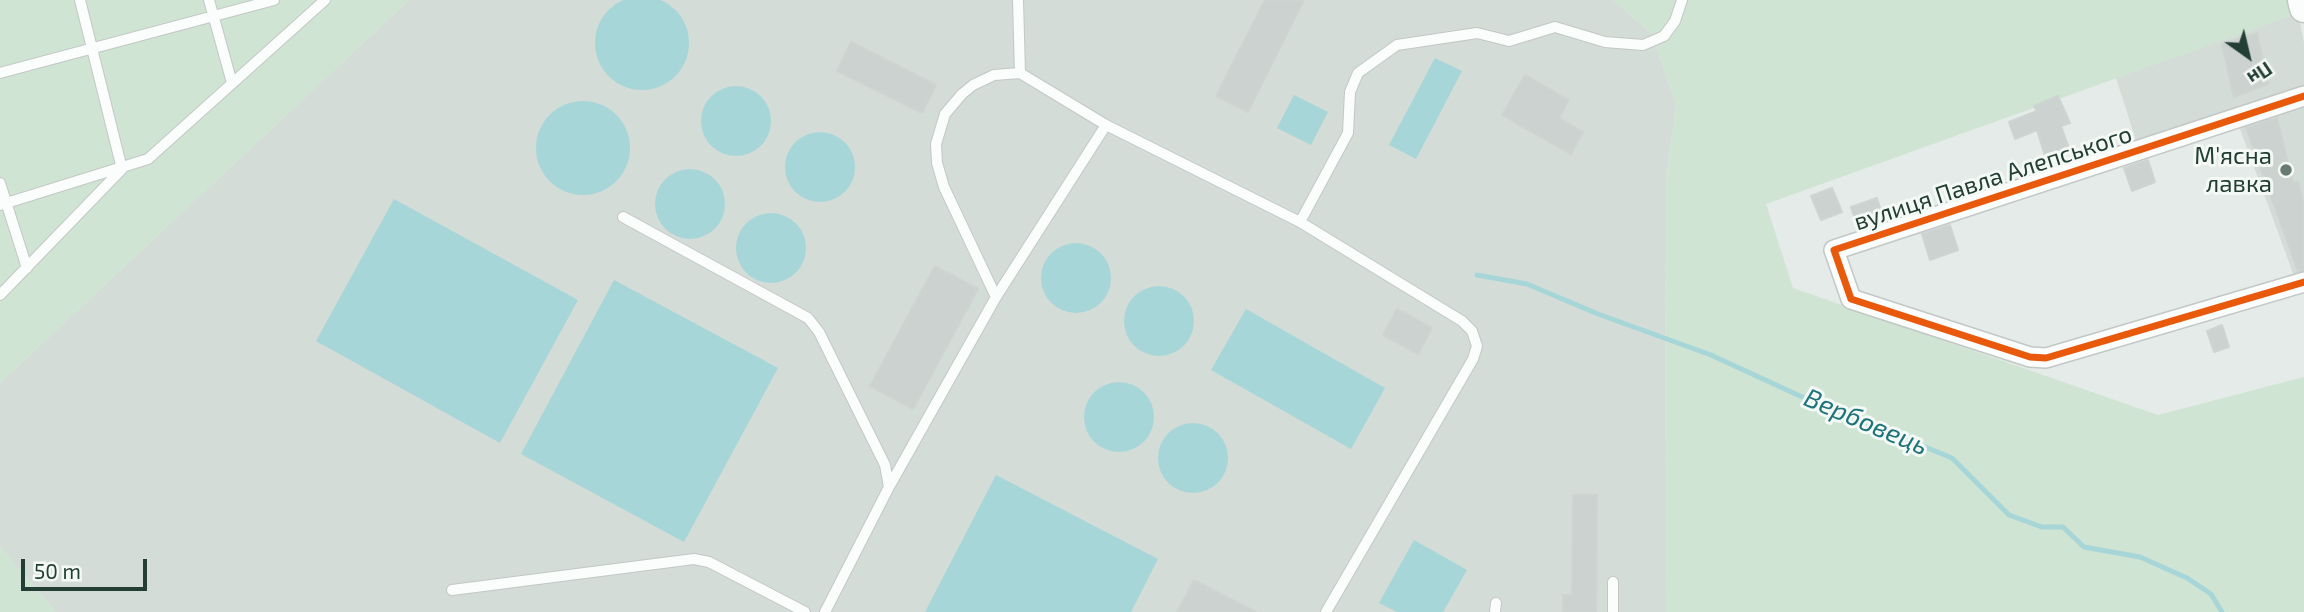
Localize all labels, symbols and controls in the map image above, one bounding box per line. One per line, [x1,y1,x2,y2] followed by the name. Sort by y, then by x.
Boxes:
[2213,21,2283,91] north arrow
[2243,57,2277,90] text: Пн
[1850,119,2136,237] street label: вулиця Павла Алепського
[2194,142,2272,198] place label: М'ясна лавка
[2278,162,2294,178] marker: М'ясна лавка
[1799,382,1933,462] water label: Вербовець
[24,546,150,590] scale bar
[34,558,81,583] text: 50 m

